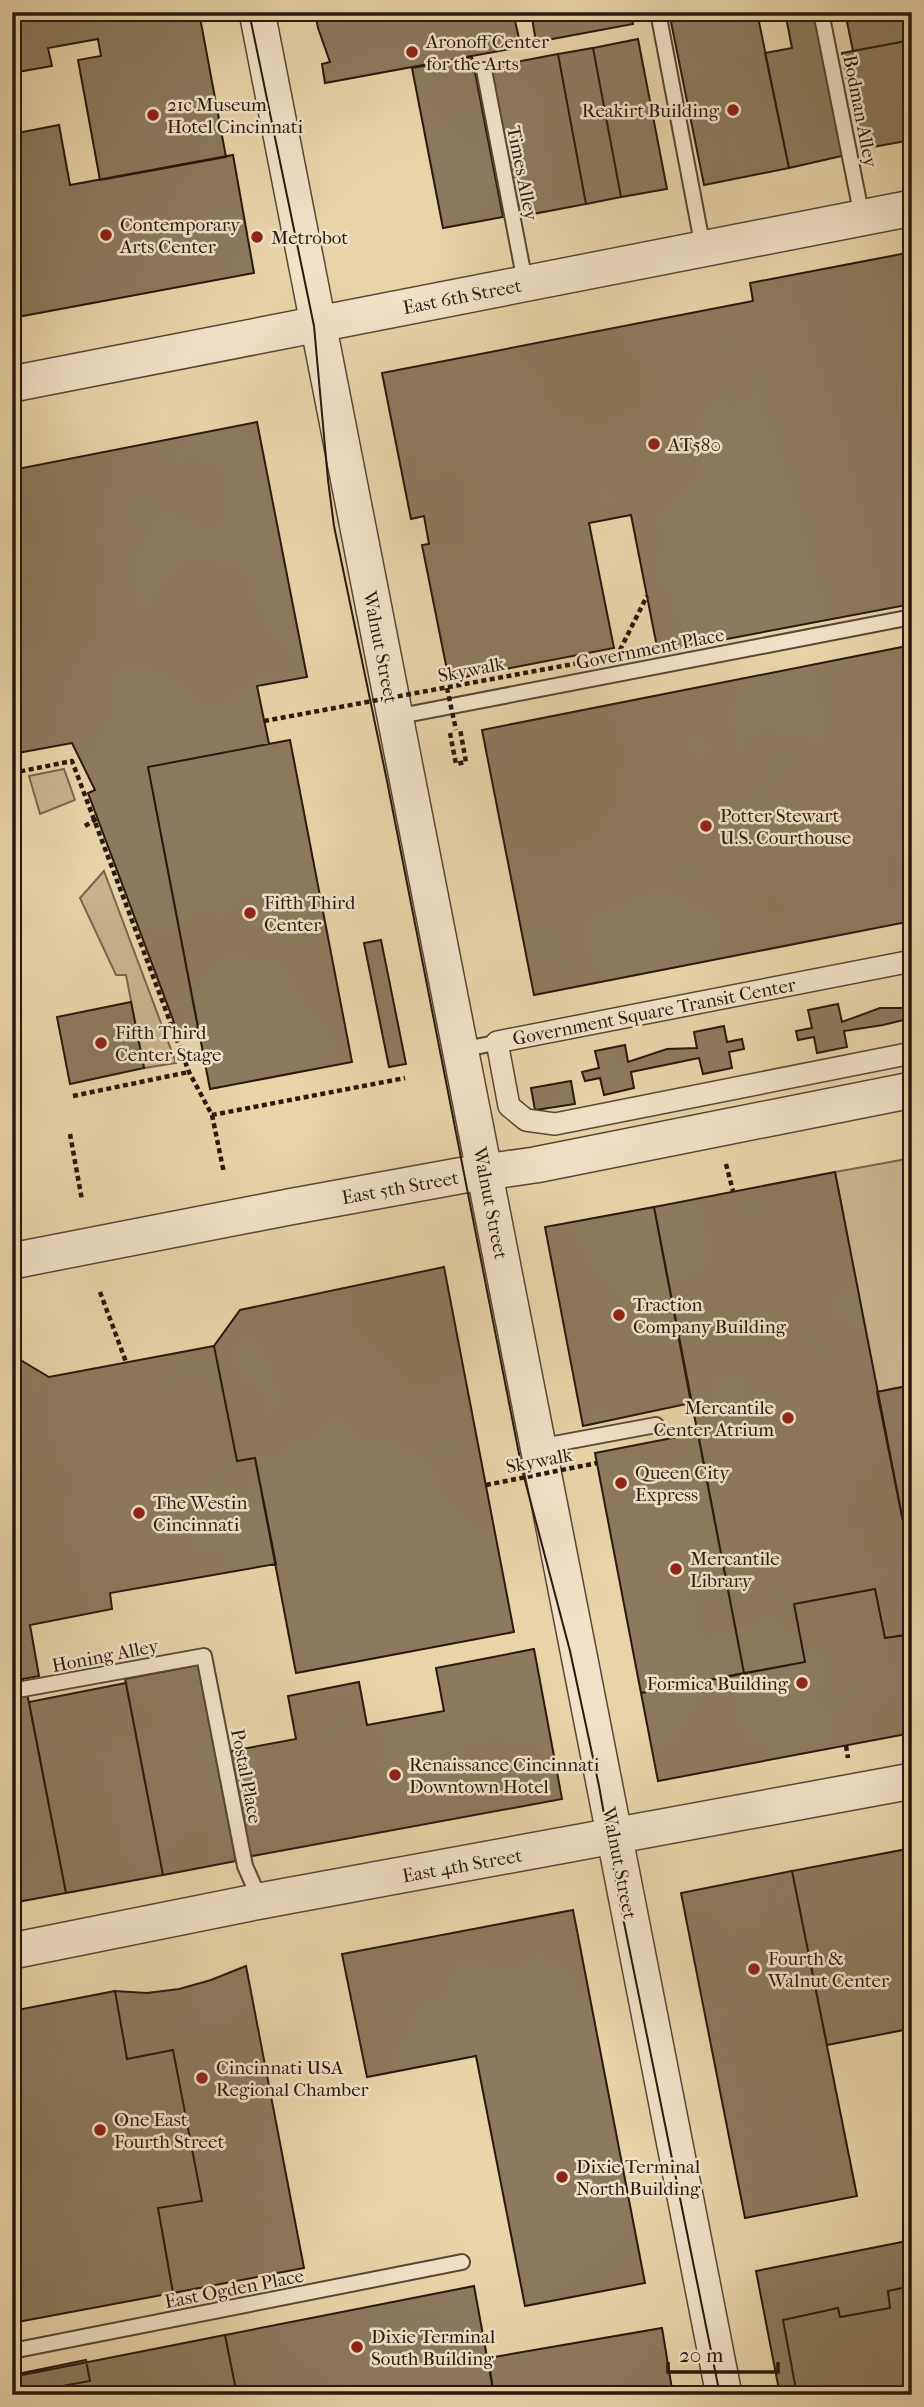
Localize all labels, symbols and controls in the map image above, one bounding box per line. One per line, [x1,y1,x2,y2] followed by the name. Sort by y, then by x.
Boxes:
[425,31,550,75] place label: Aronoff Center for the Arts
[404,44,420,60] marker: Aronoff Center for the Arts
[838,53,882,170] street label: Bodman Alley
[167,94,304,138] place label: 21c Museum Hotel Cincinnati
[582,100,720,122] place label: Reakirt Building
[725,102,741,118] marker: Reakirt Building
[145,107,161,123] marker: 21c Museum Hotel Cincinnati
[502,124,542,223] street label: Times Alley
[119,214,241,258] place label: Contemporary Arts Center
[98,227,114,243] marker: Contemporary Arts Center
[271,227,348,249] place label: Metrobot
[249,229,265,245] marker: Metrobot
[401,275,523,319] street label: East 6th Street
[667,434,721,456] place label: AT580
[646,436,662,452] marker: AT580
[358,588,402,705] street label: Walnut Street
[574,624,726,674] street label: Government Place
[436,653,507,687] street label: Skywalk
[720,805,851,849] place label: Potter Stewart U.S. Courthouse
[698,818,714,834] marker: Potter Stewart U.S. Courthouse
[264,892,356,936] place label: Fifth Third Center
[242,905,258,921] marker: Fifth Third Center
[511,974,799,1050] street label: Government Square Transit Center
[115,1022,221,1066] place label: Fifth Third Center Stage
[93,1035,109,1051] marker: Fifth Third Center Stage
[468,1144,512,1261] street label: Walnut Street
[340,1167,460,1209] street label: East 5th Street
[633,1294,787,1338] place label: Traction Company Building
[611,1307,627,1323] marker: Traction Company Building
[654,1397,774,1441] place label: Mercantile Center Atrium
[780,1410,796,1426] marker: Mercantile Center Atrium
[504,1444,575,1478] street label: Skywalk
[635,1462,730,1506] place label: Queen City Express
[613,1475,629,1491] marker: Queen City Express
[153,1492,247,1536] place label: The Westin Cincinnati
[131,1505,147,1521] marker: The Westin Cincinnati
[690,1548,780,1592] place label: Mercantile Library
[668,1561,684,1577] marker: Mercantile Library
[50,1635,161,1677] street label: Honing Alley
[647,1673,789,1695] place label: Formica Building
[794,1675,810,1691] marker: Formica Building
[226,1727,266,1825] street label: Postal Place
[409,1754,600,1798] place label: Renaissance Cincinnati Downtown Hotel
[387,1767,403,1783] marker: Renaissance Cincinnati Downtown Hotel
[597,1804,641,1921] street label: Walnut Street
[401,1845,524,1887] street label: East 4th Street
[767,1948,890,1992] place label: Fourth & Walnut Center
[746,1961,762,1977] marker: Fourth & Walnut Center
[216,2057,370,2101] place label: Cincinnati USA Regional Chamber
[194,2070,210,2086] marker: Cincinnati USA Regional Chamber
[114,2109,224,2153] place label: One East Fourth Street
[92,2122,108,2138] marker: One East Fourth Street
[576,2156,701,2200] place label: Dixie Terminal North Building
[554,2169,570,2185] marker: Dixie Terminal North Building
[163,2265,306,2313] street label: East Ogden Place
[371,2326,495,2370] place label: Dixie Terminal South Building
[668,2330,779,2374] scale bar
[349,2339,365,2355] marker: Dixie Terminal South Building
[679,2343,724,2367] text: 20 m

